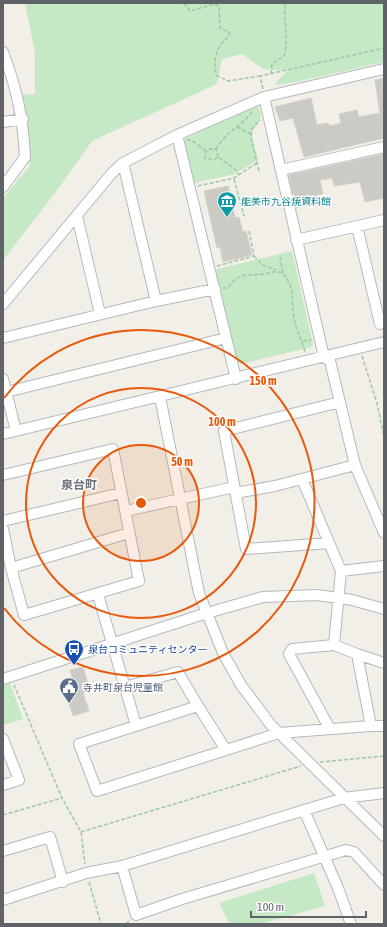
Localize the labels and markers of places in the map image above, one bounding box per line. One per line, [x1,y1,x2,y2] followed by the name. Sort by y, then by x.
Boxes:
[216,190,238,218] museum icon: 能美市九谷焼資料館
[241,196,331,207] place label: 能美市九谷焼資料館
[134,496,148,510] centre of rings
[63,638,85,666] bus stop icon: 泉台コミュニティセンター
[88,644,207,655] place label: 泉台コミュニティセンター
[58,676,80,704] public building icon: 寺井町泉台児童館
[83,682,163,693] place label: 寺井町泉台児童館

